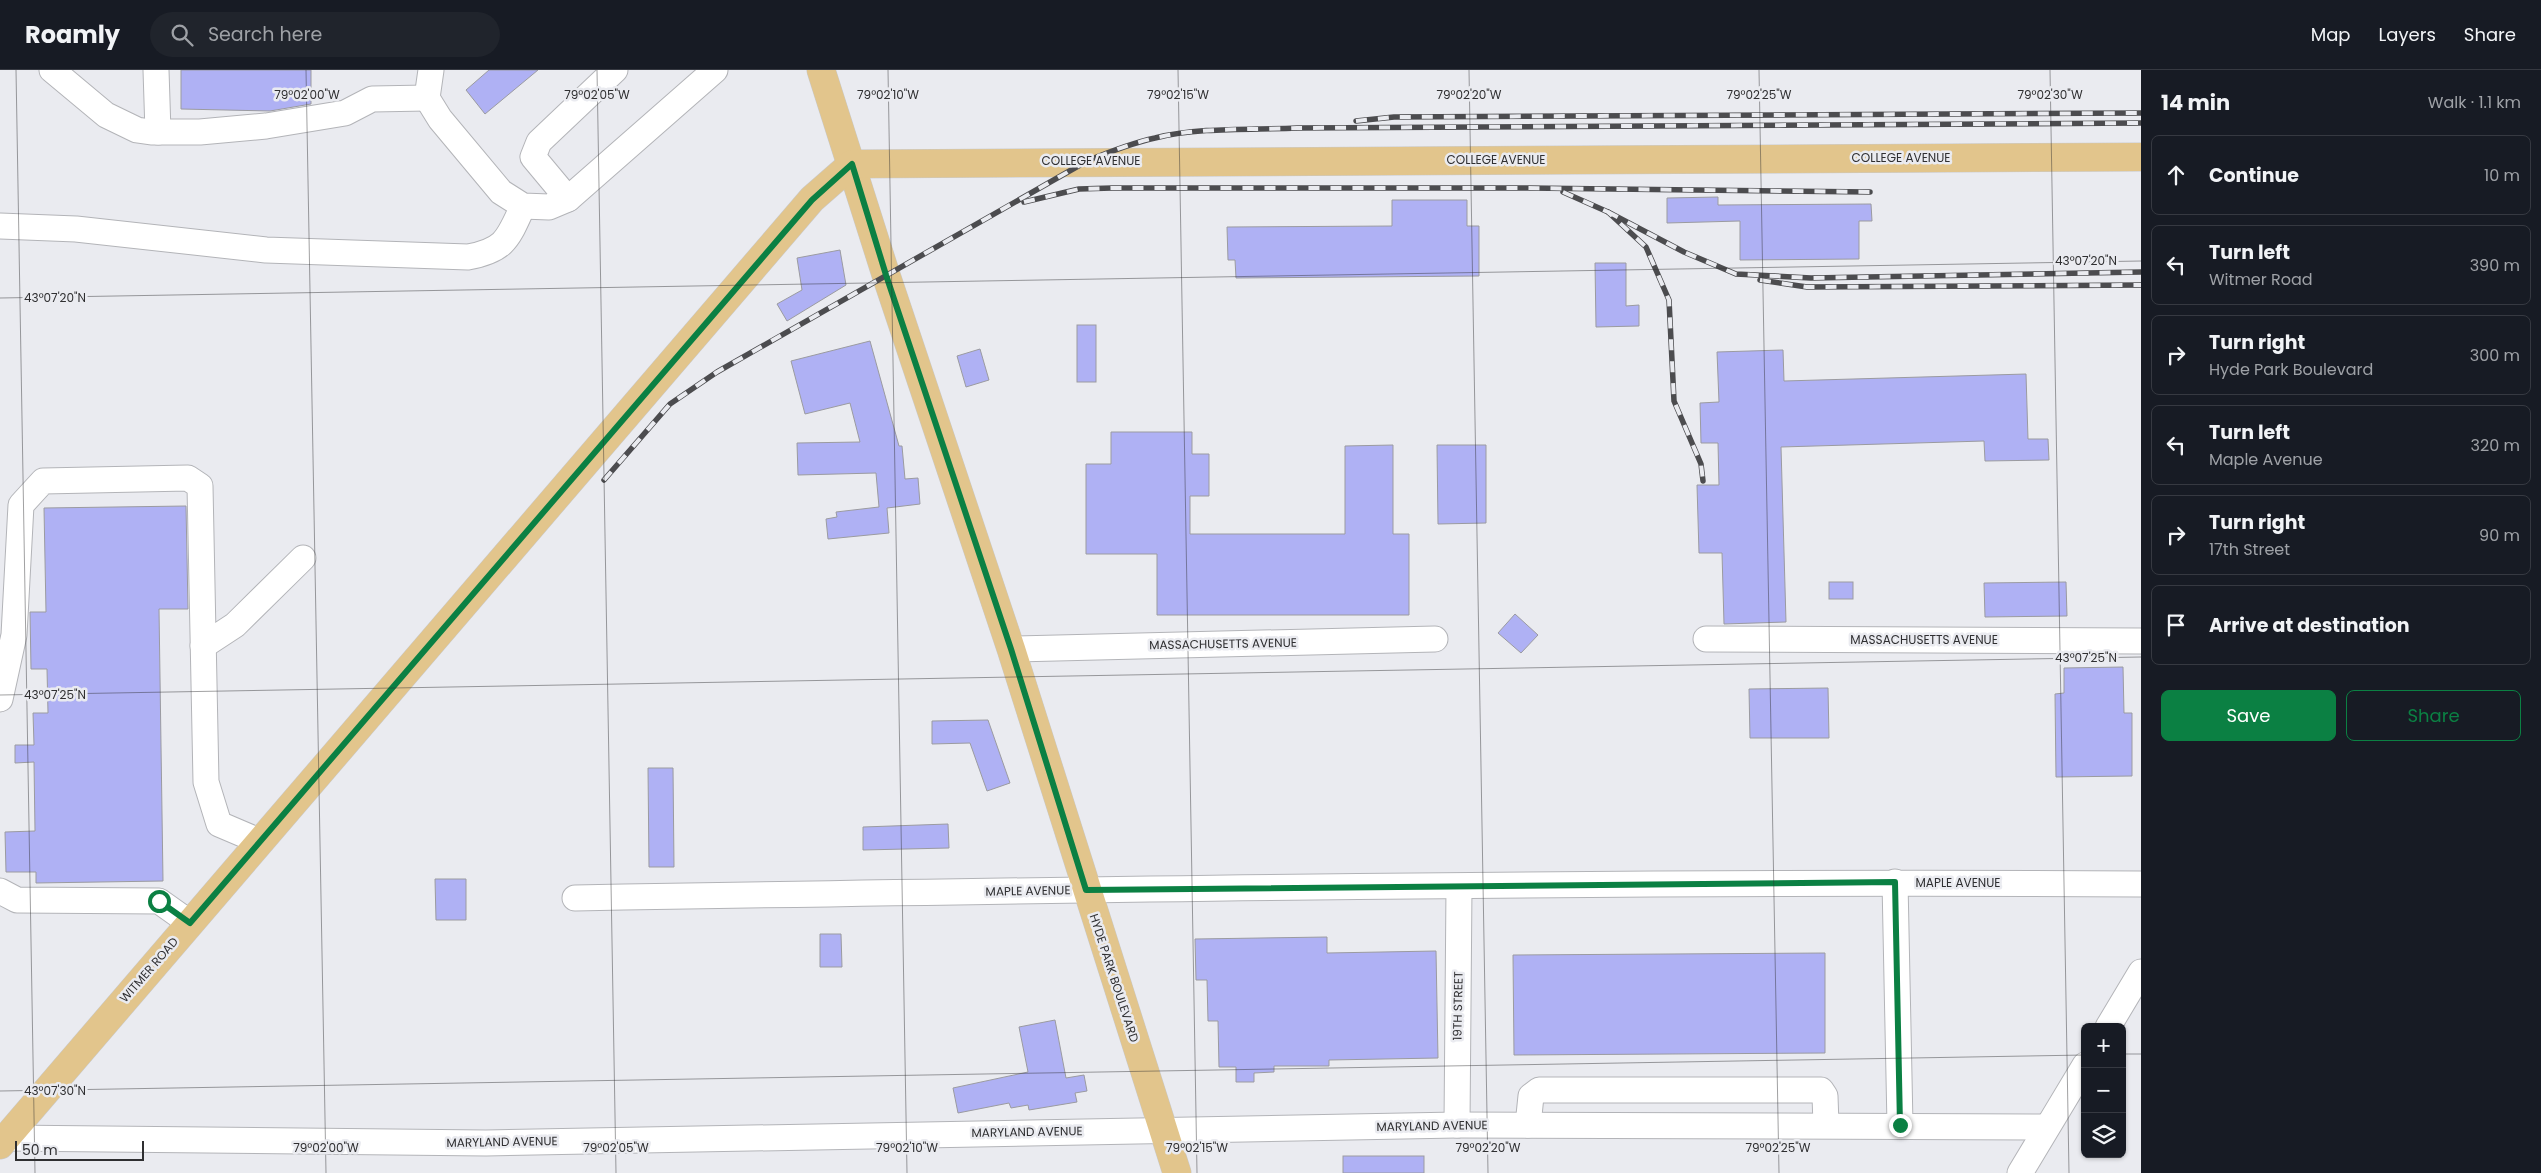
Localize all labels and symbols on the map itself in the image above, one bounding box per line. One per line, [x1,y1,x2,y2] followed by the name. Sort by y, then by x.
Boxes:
[274,86,340,103] text: 79°02'00"W
[564,86,630,103] text: 79°02'05"W
[857,86,919,103] text: 79°02'10"W
[1147,86,1209,103] text: 79°02'15"W
[1436,86,1502,103] text: 79°02'20"W
[1726,86,1792,103] text: 79°02'25"W
[2017,86,2083,103] text: 79°02'30"W
[1852,149,1950,166] street label: COLLEGE AVENUE
[1447,151,1545,168] street label: COLLEGE AVENUE
[1042,152,1140,169] street label: COLLEGE AVENUE
[2055,252,2117,269] text: 43°07'20"N
[24,289,86,306] text: 43°07'20"N
[1850,631,1998,648] street label: MASSACHUSETTS AVENUE
[1149,634,1297,653] street label: MASSACHUSETTS AVENUE
[2055,649,2117,666] text: 43°07'25"N
[24,686,86,703] text: 43°07'25"N
[1916,874,2000,891] street label: MAPLE AVENUE
[985,881,1071,900] street label: MAPLE AVENUE
[148,890,171,913] route start
[1086,911,1143,1044] street label: HYDE PARK BOULEVARD
[115,933,182,1006] street label: WITMER ROAD
[1448,971,1467,1041] street label: 19TH STREET
[24,1082,86,1099] text: 43°07'30"N
[1889,1114,1912,1137] route end
[1376,1116,1488,1135] street label: MARYLAND AVENUE
[971,1122,1083,1141] street label: MARYLAND AVENUE
[446,1132,558,1151] street label: MARYLAND AVENUE
[15,1138,144,1161] scale bar
[293,1139,359,1156] text: 79°02'00"W
[583,1139,649,1156] text: 79°02'05"W
[876,1139,938,1156] text: 79°02'10"W
[1166,1139,1228,1156] text: 79°02'15"W
[1455,1139,1521,1156] text: 79°02'20"W
[1745,1139,1811,1156] text: 79°02'25"W

